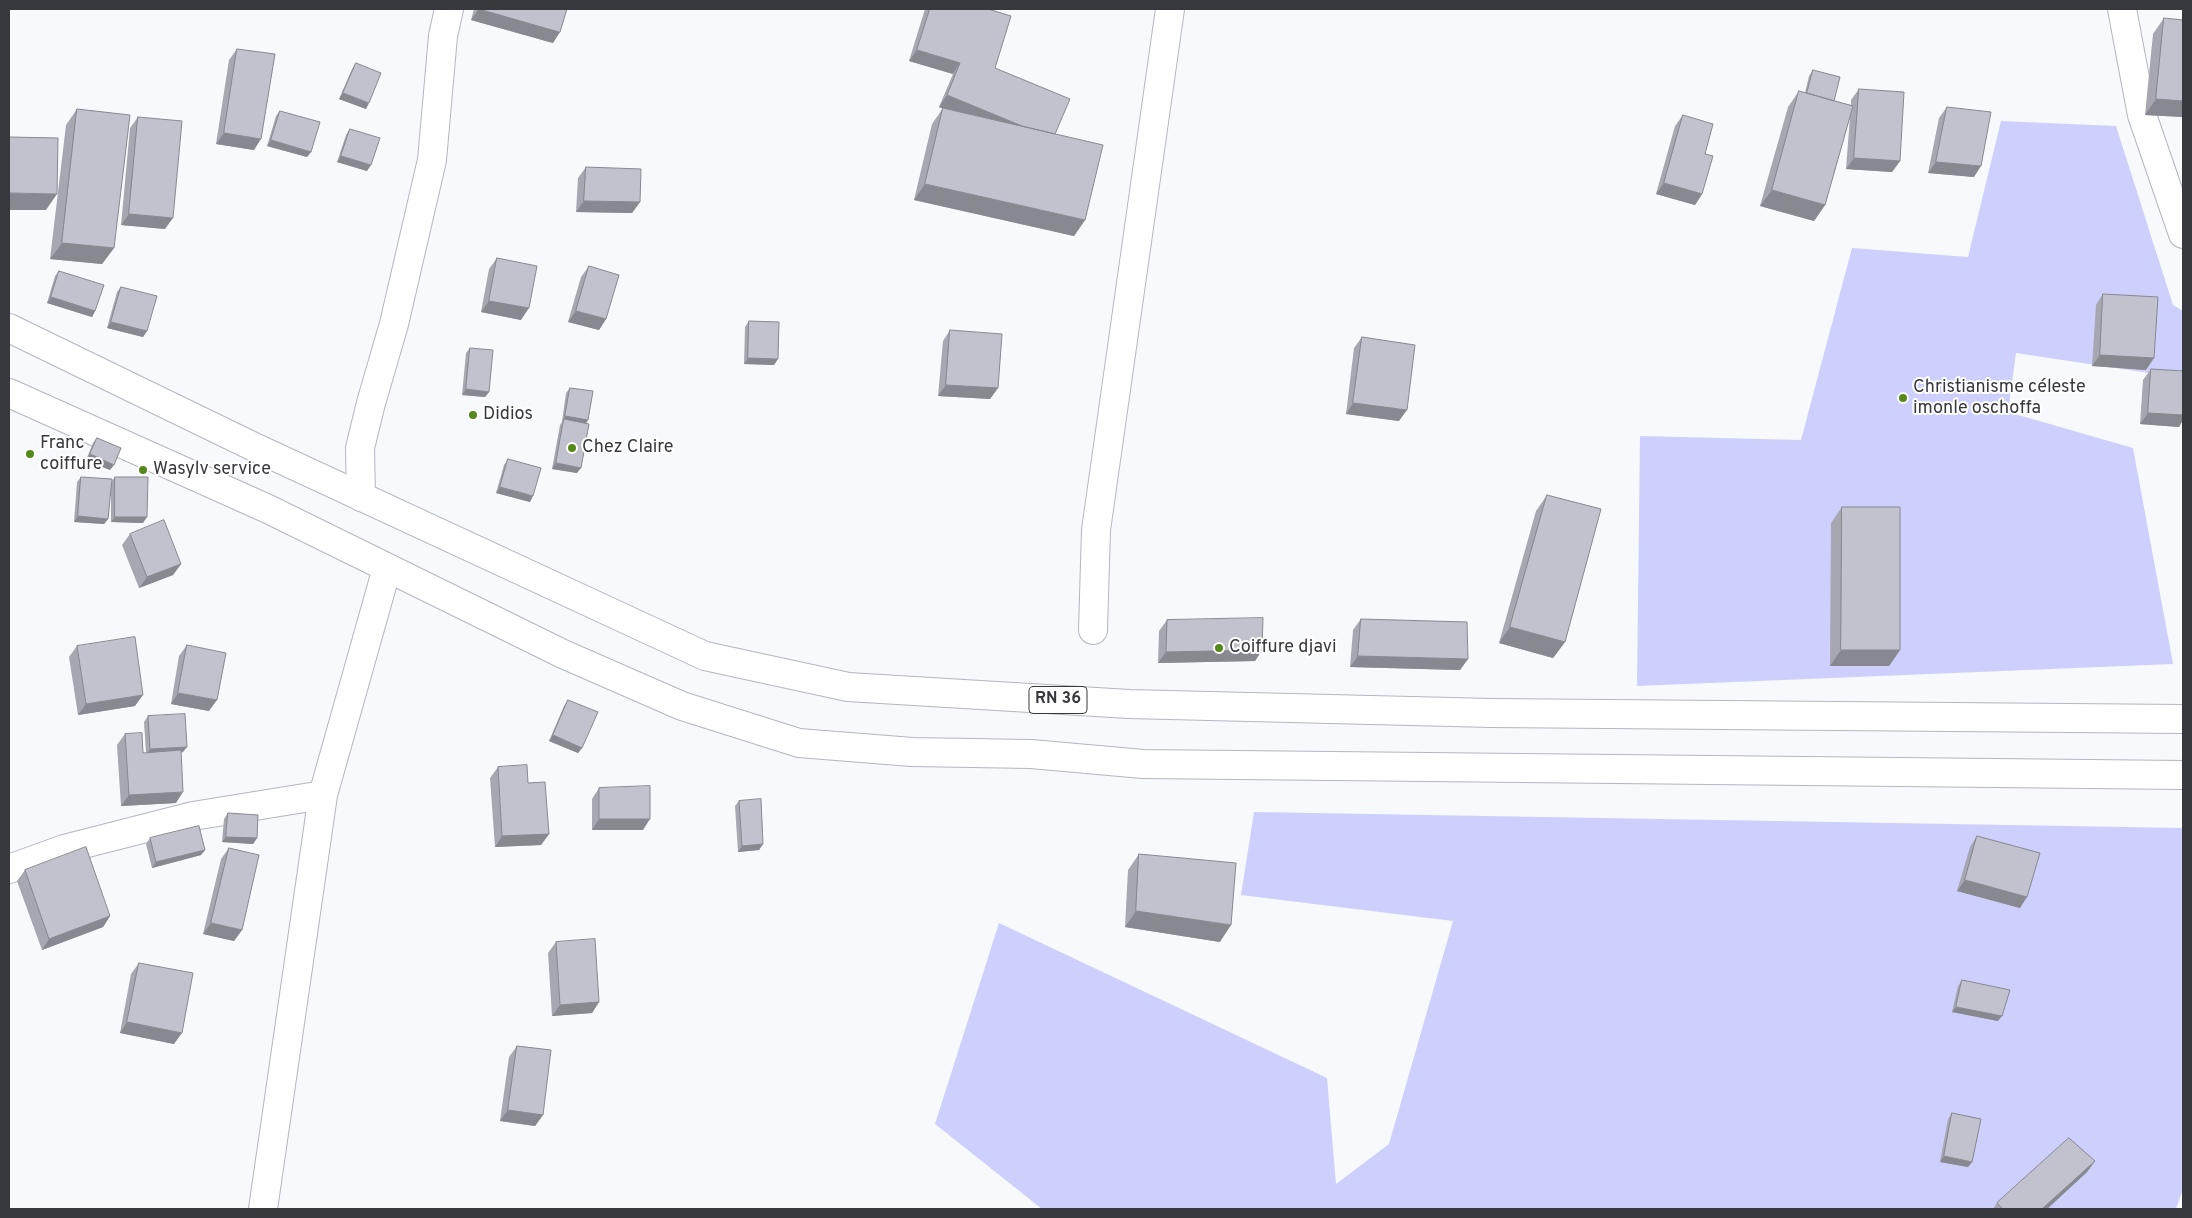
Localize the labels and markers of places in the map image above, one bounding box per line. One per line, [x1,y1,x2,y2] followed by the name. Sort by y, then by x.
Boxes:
[1913,377,2086,419] place label: Christianisme céleste imonle oschoffa
[1897,392,1909,404] marker: Christianisme céleste imonle oschoffa
[483,404,533,426] place label: Didios
[467,409,479,421] marker: Didios
[40,433,102,476] place label: Franc coiffure
[582,437,674,459] place label: Chez Claire
[566,442,578,454] marker: Chez Claire
[24,448,36,460] marker: Franc coiffure
[153,459,271,481] place label: Wasylv service
[137,464,149,476] marker: Wasylv service
[1229,637,1337,659] place label: Coiffure djavi
[1213,642,1225,654] marker: Coiffure djavi

